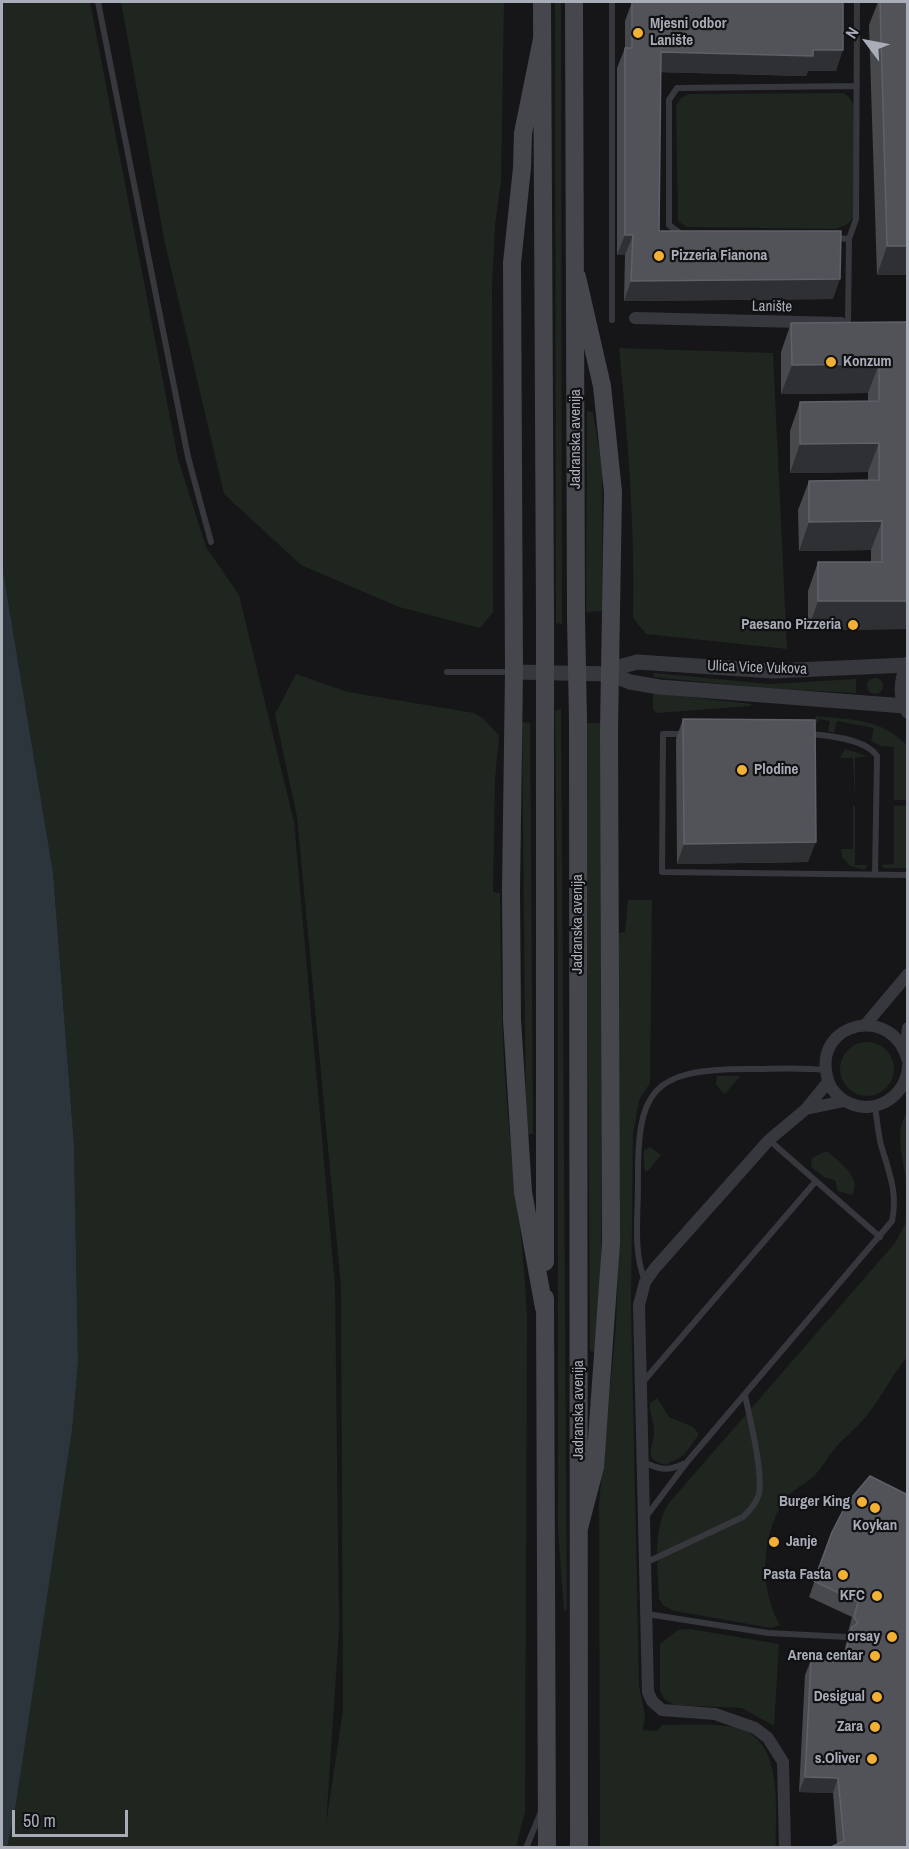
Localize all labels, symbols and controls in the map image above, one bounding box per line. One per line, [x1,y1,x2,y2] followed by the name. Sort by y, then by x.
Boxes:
[837,12,897,72] north arrow
[650,15,727,50] place label: Mjesni odbor Lanište
[840,23,864,42] text: N
[631,26,645,40] marker: Mjesni odbor Lanište
[671,247,767,265] place label: Pizzeria Fianona
[652,249,666,263] marker: Pizzeria Fianona
[752,298,792,316] street label: Lanište
[843,353,892,371] place label: Konzum
[824,355,838,369] marker: Konzum
[567,389,585,489] street label: Jadranska avenija
[741,616,841,634] place label: Paesano Pizzeria
[846,618,860,632] marker: Paesano Pizzeria
[707,657,807,679] street label: Ulica Vice Vukova
[754,761,798,779] place label: Plodine
[735,763,749,777] marker: Plodine
[569,874,587,974] street label: Jadranska avenija
[570,1360,588,1460] street label: Jadranska avenija
[779,1493,850,1511] place label: Burger King
[855,1495,869,1509] marker: Burger King
[868,1501,882,1515] marker: Koykan
[853,1517,897,1535] place label: Koykan
[786,1533,817,1551] place label: Janje
[767,1535,781,1549] marker: Janje
[763,1566,831,1584] place label: Pasta Fasta
[836,1568,850,1582] marker: Pasta Fasta
[840,1587,865,1605] place label: KFC
[870,1589,884,1603] marker: KFC
[847,1628,880,1646] place label: orsay
[885,1630,899,1644] marker: orsay
[788,1647,863,1665] place label: Arena centar
[868,1649,882,1663] marker: Arena centar
[814,1688,865,1706] place label: Desigual
[870,1690,884,1704] marker: Desigual
[837,1718,863,1736] place label: Zara
[868,1720,882,1734] marker: Zara
[815,1750,860,1768] place label: s.Oliver
[865,1752,879,1766] marker: s.Oliver
[15,1798,130,1836] scale bar
[23,1808,56,1833] text: 50 m

